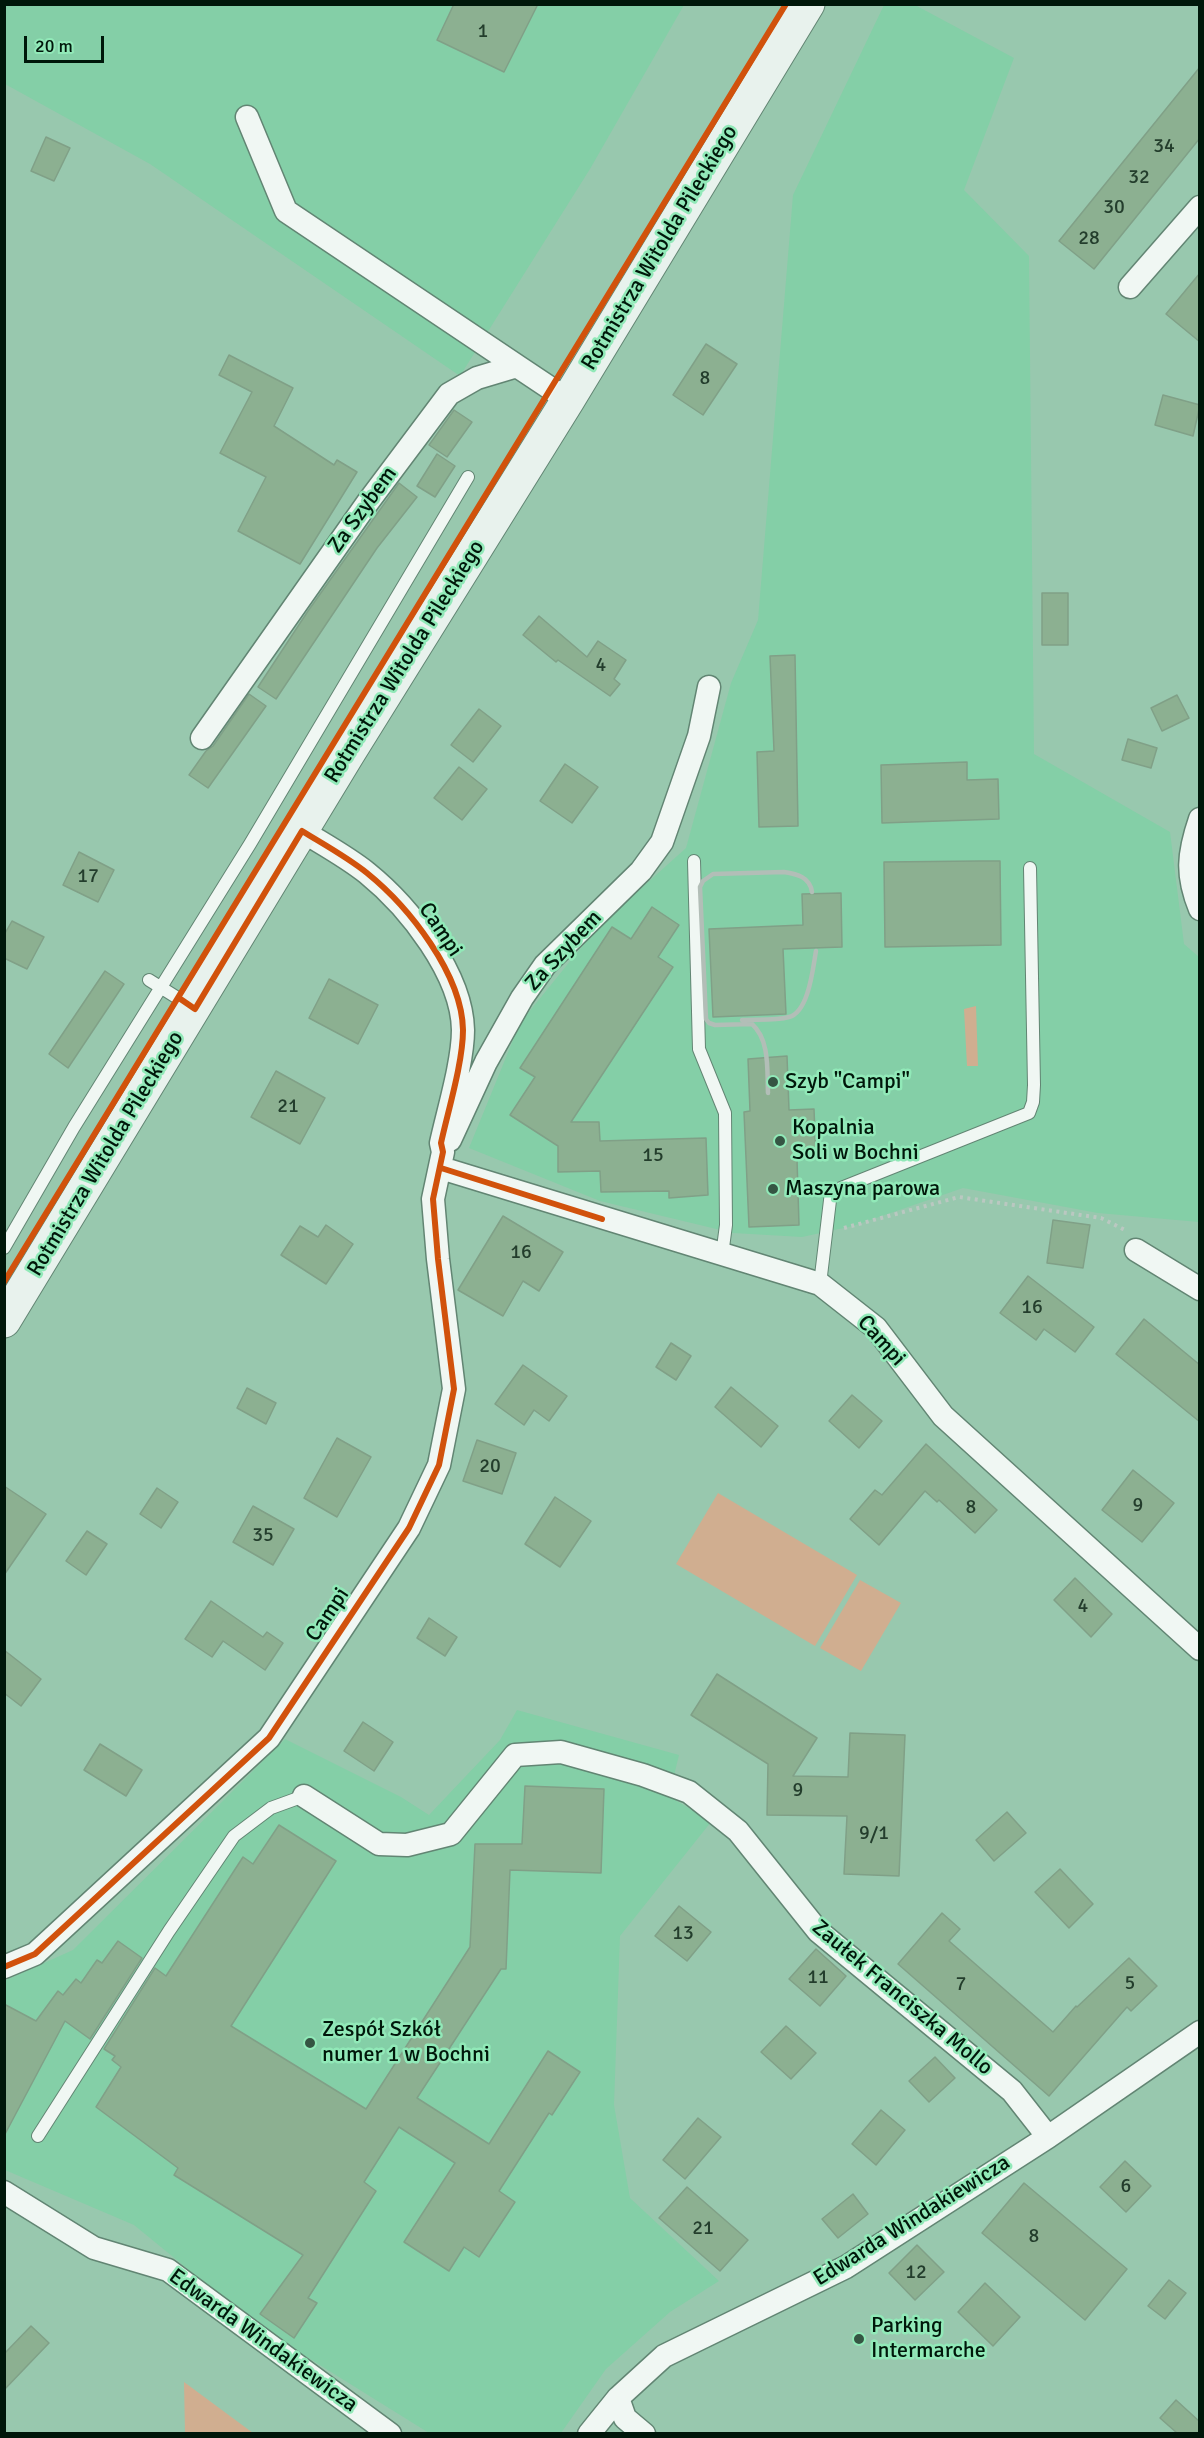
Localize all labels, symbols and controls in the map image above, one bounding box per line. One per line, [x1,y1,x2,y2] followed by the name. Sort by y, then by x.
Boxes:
[478,20,488,44] house number: 1
[27,24,106,62] scale bar
[35,35,73,57] text: 20 m
[576,121,744,375] street label: Rotmistrza Witolda Pileckiego
[1153,135,1175,159] house number: 34
[1128,166,1150,190] house number: 32
[1103,196,1125,220] house number: 30
[1078,227,1100,251] house number: 28
[700,367,710,391] house number: 8
[323,462,403,558] street label: Za Szybem
[319,536,491,788] street label: Rotmistrza Witolda Pileckiego
[596,654,606,678] house number: 4
[77,865,99,889] house number: 17
[412,898,468,962] street label: Campi
[520,905,608,997] street label: Za Szybem
[22,1027,190,1281] street label: Rotmistrza Witolda Pileckiego
[785,1069,910,1095] place label: Szyb "Campi"
[766,1075,780,1089] marker: Szyb "Campi"
[277,1095,299,1119] house number: 21
[792,1115,919,1166] place label: Kopalnia Soli w Bochni
[773,1134,787,1148] marker: Kopalnia Soli w Bochni
[642,1144,664,1168] house number: 15
[785,1176,940,1202] place label: Maszyna parowa
[766,1182,780,1196] marker: Maszyna parowa
[510,1241,532,1265] house number: 16
[1021,1296,1043,1320] house number: 16
[851,1310,911,1372] street label: Campi
[479,1455,501,1479] house number: 20
[1133,1494,1143,1518] house number: 9
[966,1496,976,1520] house number: 8
[252,1524,274,1548] house number: 35
[300,1583,356,1647] street label: Campi
[1078,1595,1088,1619] house number: 4
[793,1779,803,1803] house number: 9
[859,1822,889,1846] house number: 9/1
[806,1915,998,2081] street label: Zaułek Franciszka Mollo
[672,1922,694,1946] house number: 13
[807,1966,829,1990] house number: 11
[1125,1972,1135,1996] house number: 5
[956,1973,966,1997] house number: 7
[322,2017,490,2068] place label: Zespół Szkół numer 1 w Bochni
[303,2036,317,2050] marker: Zespół Szkół numer 1 w Bochni
[809,2150,1015,2292] street label: Edwarda Windakiewicza
[1121,2175,1131,2199] house number: 6
[692,2217,714,2241] house number: 21
[1029,2225,1039,2249] house number: 8
[905,2261,927,2285] house number: 12
[163,2264,363,2418] street label: Edwarda Windakiewicza
[871,2313,986,2364] place label: Parking Intermarche
[852,2332,866,2346] marker: Parking Intermarche

